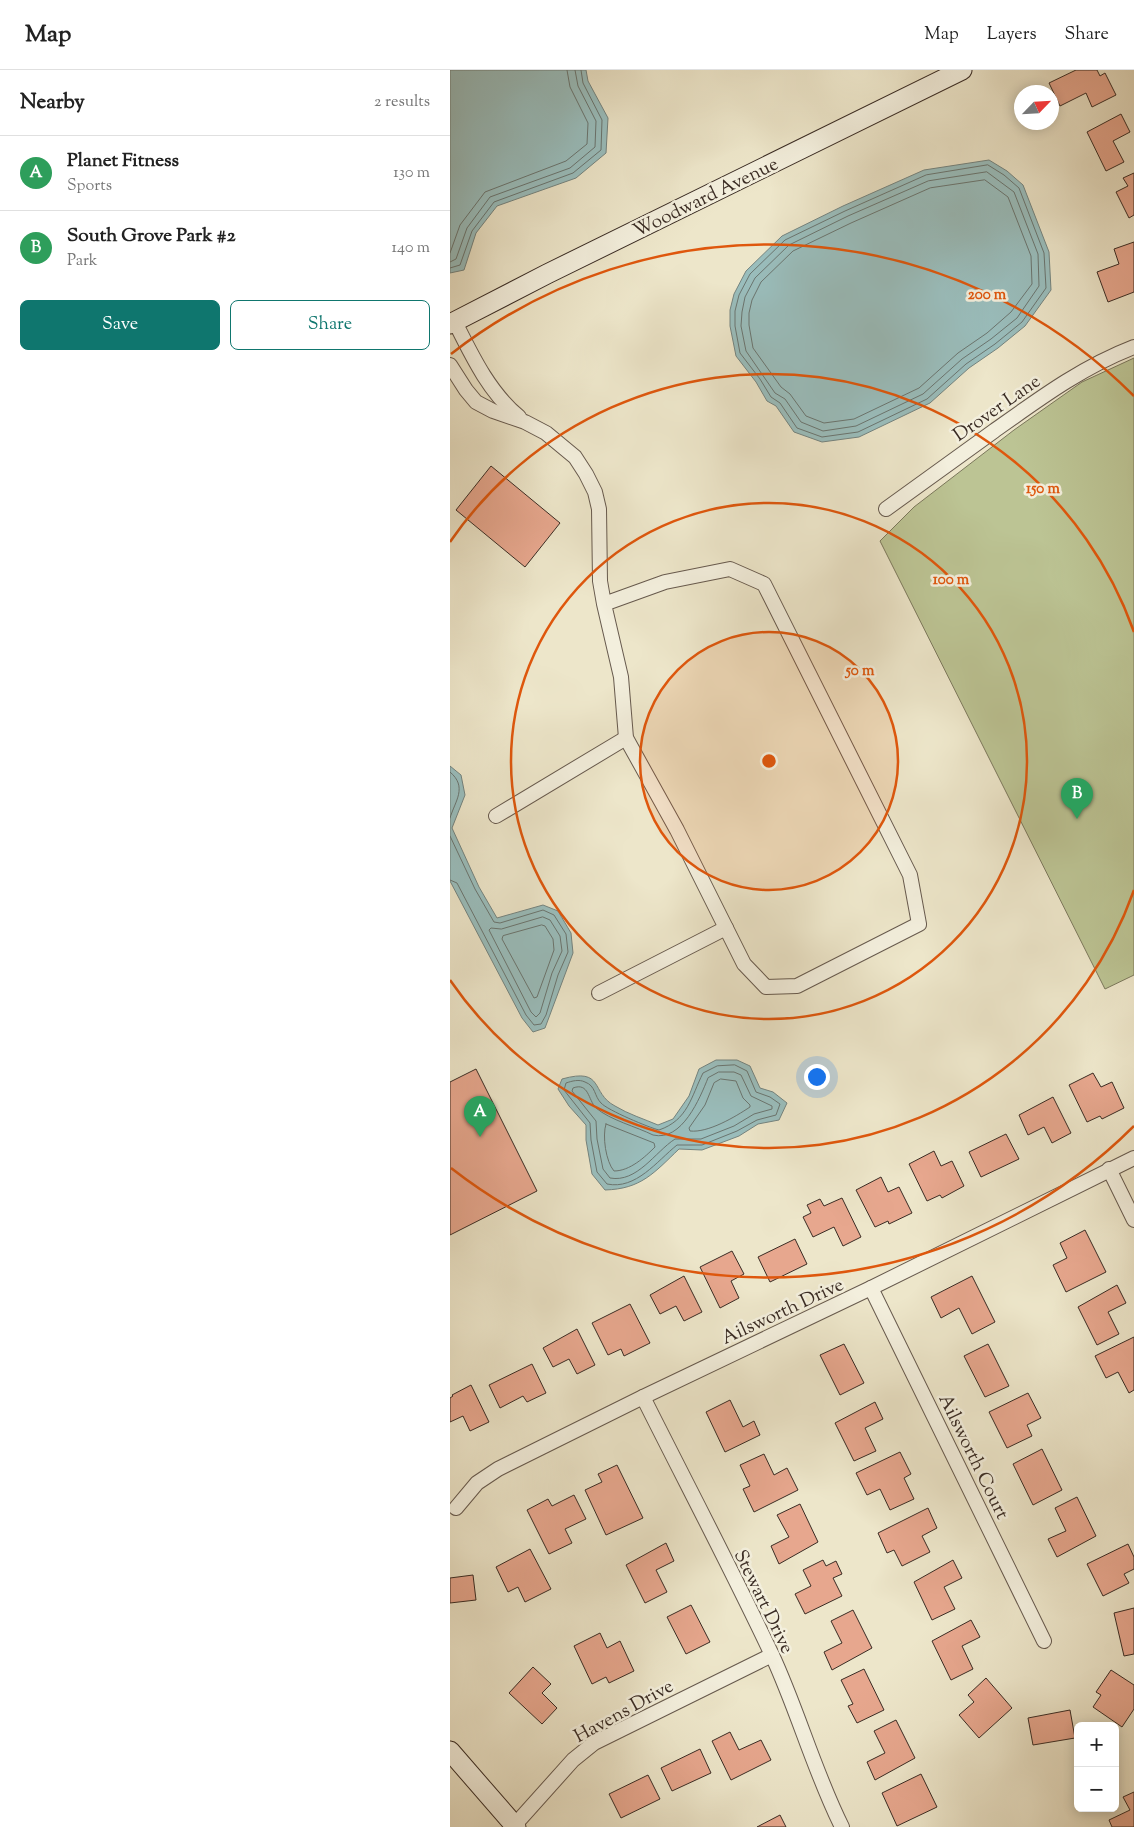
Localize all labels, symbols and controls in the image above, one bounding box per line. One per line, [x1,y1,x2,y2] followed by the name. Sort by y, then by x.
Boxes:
[25,18,71,52] text: Map
[924,22,959,48] text: Map
[987,22,1037,48] text: Layers
[1065,22,1109,48] text: Share
[1014,85,1059,130] north arrow
[20,88,85,118] text: Nearby
[374,91,430,114] text: 2 results
[67,148,179,175] text: Planet Fitness
[629,151,783,245] street label: Woodward Avenue
[30,162,43,185] text: A
[393,162,430,185] text: 130 m
[67,175,112,198] text: Sports
[67,223,236,250] text: South Grove Park #2
[31,237,41,260] text: B
[392,237,430,260] text: 140 m
[67,250,98,273] text: Park
[968,285,1007,306] text: 200 m
[20,300,220,350] button: Save
[230,300,430,350] button: Share
[948,369,1047,449] street label: Drover Lane
[1026,479,1060,500] text: 150 m
[933,570,970,591] text: 100 m
[845,661,875,682] text: 50 m
[760,752,778,770] centre of rings
[1061,778,1093,819] pin: B
[804,1064,830,1090] your location
[464,1096,496,1137] pin: A
[717,1272,849,1352] street label: Ailsworth Drive
[931,1390,1015,1525] street label: Ailsworth Court
[726,1546,800,1659] street label: Stewart Drive
[569,1674,679,1751] street label: Havens Drive
[1074,1722,1119,1812] map controls
[1074,1722,1119,1767] button: +
[1074,1767,1119,1812] button: −

